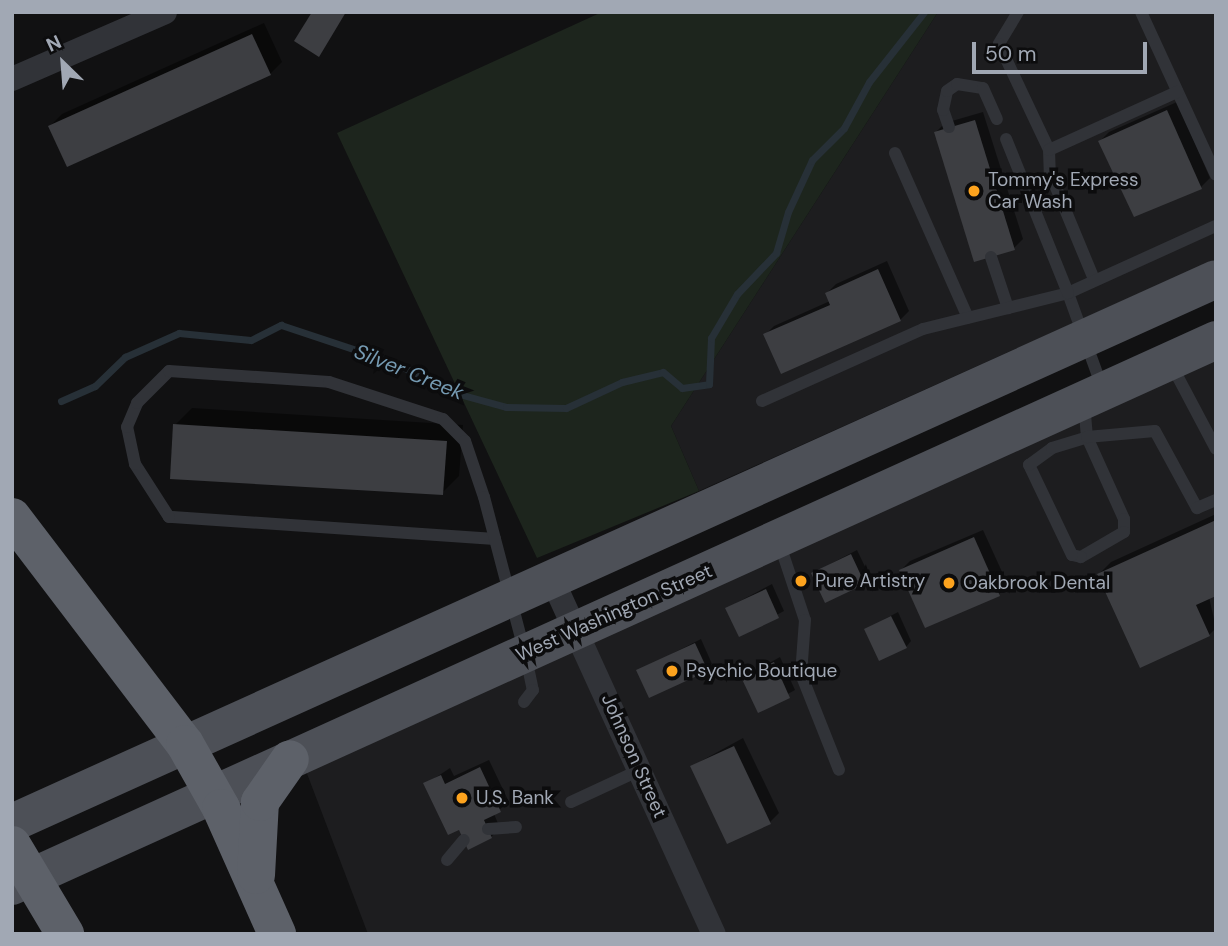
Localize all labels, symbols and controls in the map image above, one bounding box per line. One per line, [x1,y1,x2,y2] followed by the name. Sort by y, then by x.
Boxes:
[28,28,98,98] north arrow
[976,28,1151,72] scale bar
[42,29,65,58] text: N
[985,40,1036,68] text: 50 m
[988,169,1139,213] place label: Tommy's Express Car Wash
[966,183,982,199] marker: Tommy's Express Car Wash
[351,339,467,405] water label: Silver Creek
[512,559,716,667] street label: West Washington Street
[815,570,925,592] place label: Pure Artistry
[963,572,1110,594] place label: Oakbrook Dental
[793,573,809,589] marker: Pure Artistry
[941,575,957,591] marker: Oakbrook Dental
[686,660,837,682] place label: Psychic Boutique
[664,663,680,679] marker: Psychic Boutique
[596,691,672,821] street label: Johnson Street
[476,787,554,809] place label: U.S. Bank
[454,790,470,806] marker: U.S. Bank

